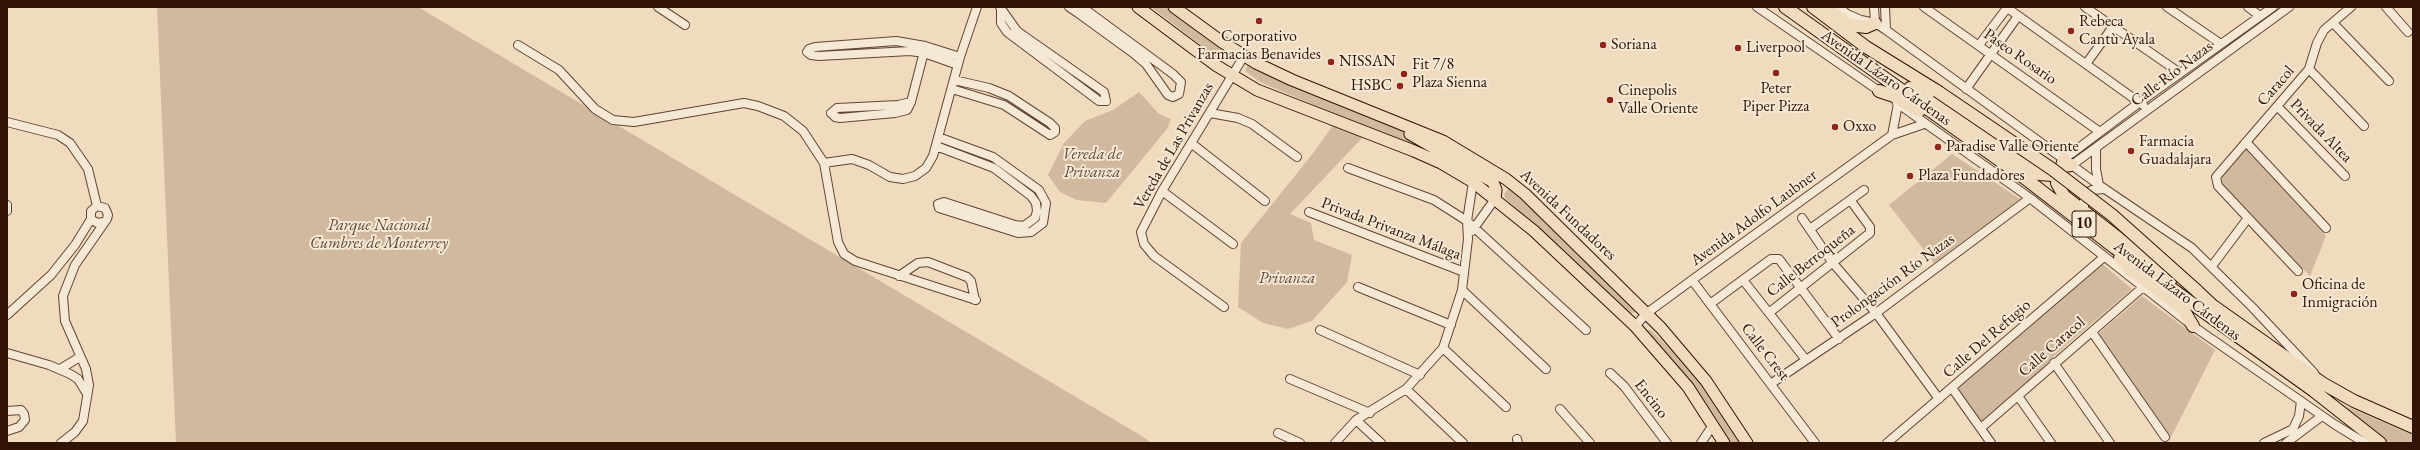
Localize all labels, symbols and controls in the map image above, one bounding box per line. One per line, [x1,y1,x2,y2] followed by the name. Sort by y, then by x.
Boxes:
[2079,12,2155,50] place label: Rebeca Cantù Ayala
[1254,16,1264,26] marker: Corporativo Farmacias Benavides
[1980,25,2060,89] street label: Paseo Rosario
[1817,26,1955,130] street label: Avenida Lázaro Cárdenas
[2066,26,2076,36] marker: Rebeca Cantù Ayala
[1197,27,1321,65] place label: Corporativo Farmacias Benavides
[1611,35,1657,55] place label: Soriana
[2127,37,2217,111] street label: Calle Río Nazas
[1746,38,1805,58] place label: Liverpool
[1598,40,1608,50] marker: Soriana
[1733,43,1743,53] marker: Liverpool
[1339,52,1396,72] place label: NISSAN
[1412,55,1487,93] place label: Fit 7/8 Plaza Sienna
[1326,57,1336,67] marker: NISSAN
[2253,62,2299,110] street label: Caracol
[1771,68,1781,78] marker: Peter Piper Pizza
[1399,69,1409,79] marker: Fit 7/8 Plaza Sienna
[1351,76,1392,96] place label: HSBC
[1130,79,1218,213] street label: Vereda de Las Privanzas
[1742,79,1810,117] place label: Peter Piper Pizza
[1395,81,1405,91] marker: HSBC
[1618,81,1698,119] place label: Cinepolis Valle Oriente
[1605,95,1615,105] marker: Cinepolis Valle Oriente
[2286,95,2356,167] street label: Privada Altea
[1843,117,1876,137] place label: Oxxo
[1830,122,1840,132] marker: Oxxo
[2139,132,2212,170] place label: Farmacia Guadalajara
[1946,137,2079,157] place label: Paradise Valle Oriente
[1933,142,1943,152] marker: Paradise Valle Oriente
[1062,145,1122,183] park label: Vereda de Privanza
[2126,146,2136,156] marker: Farmacia Guadalajara
[1516,165,1620,265] street label: Avenida Fundadores
[1687,166,1821,270] street label: Avenida Adolfo Laubner
[1918,166,2025,186] place label: Plaza Fundadores
[1905,171,1915,181] marker: Plaza Fundadores
[1318,193,1464,265] street label: Privada Privanza Málaga
[2072,211,2096,237] road number: 10
[310,216,448,254] park label: Parque Nacional Cumbres de Monterrey
[1763,221,1859,301] street label: Calle Berroqueña
[1827,230,1959,332] street label: Prolongación Río Nazas
[2110,237,2244,345] street label: Avenida Lázaro Cárdenas
[1259,269,1315,289] park label: Privanza
[2302,275,2378,313] place label: Oficina de Inmigración
[2289,289,2299,299] marker: Oficina de Inmigración
[1939,296,2035,382] street label: Calle Del Refugio
[2015,313,2089,381] street label: Calle Caracol
[1737,319,1793,385] street label: Calle Crest
[1630,376,1672,422] street label: Encino

